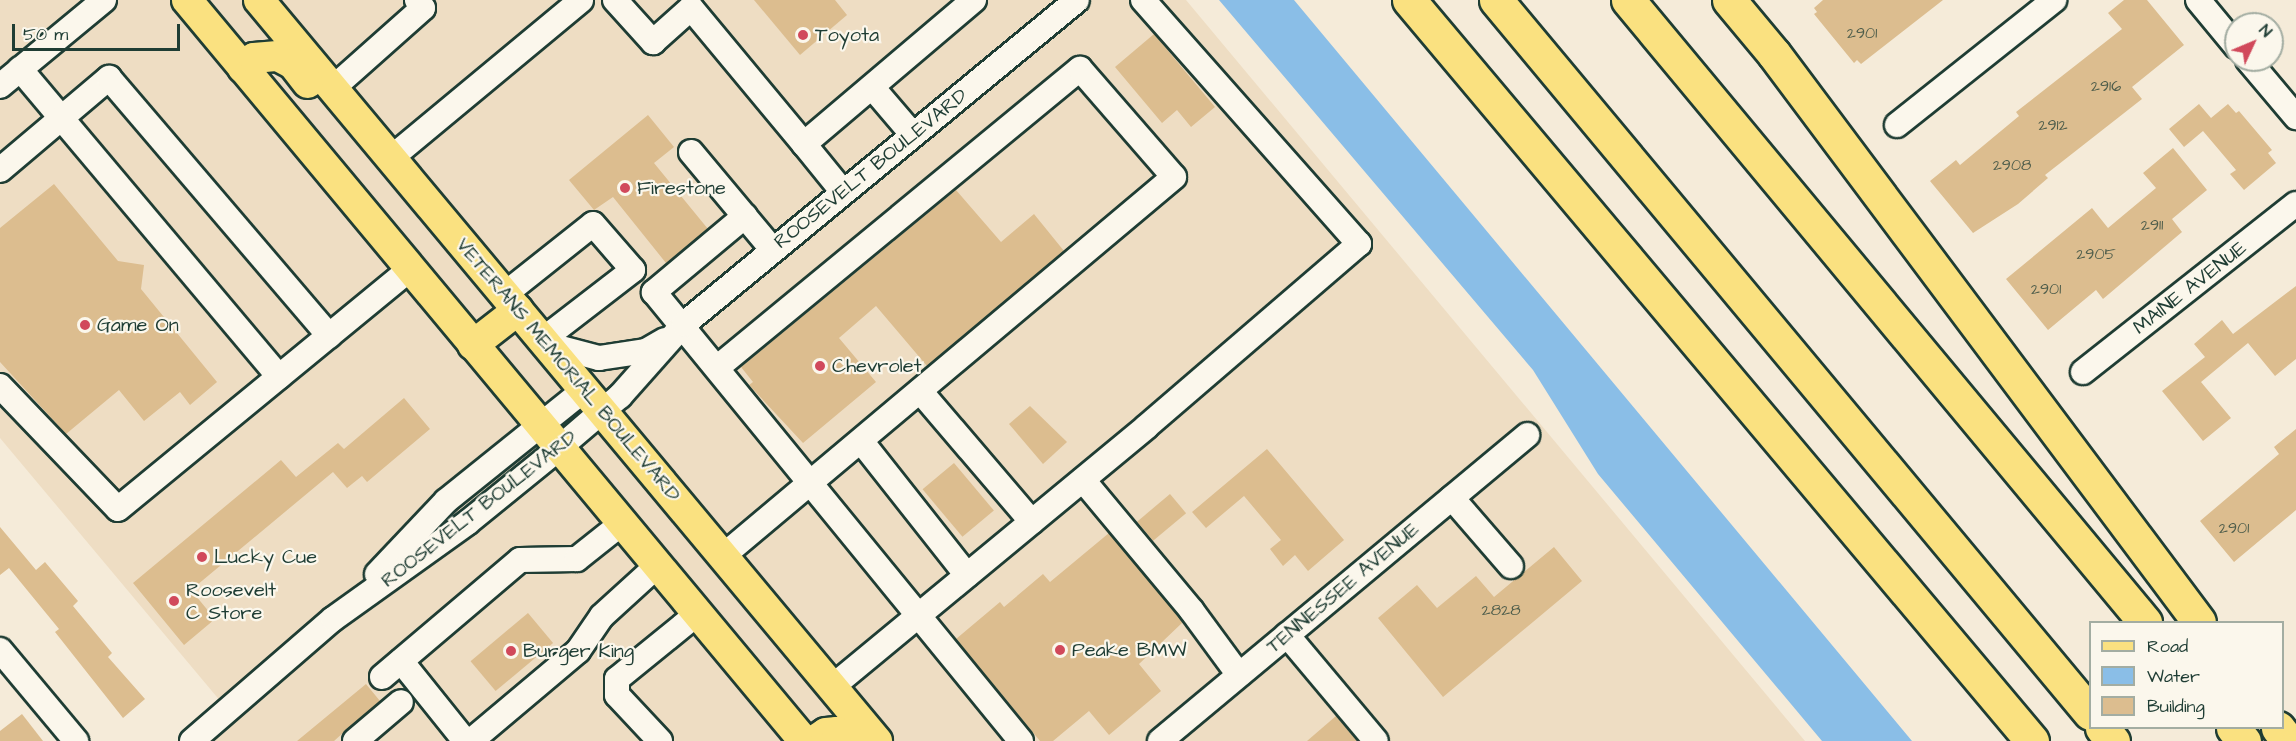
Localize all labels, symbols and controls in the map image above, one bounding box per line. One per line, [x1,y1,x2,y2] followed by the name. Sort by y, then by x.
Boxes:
[15,12,183,50] scale bar
[2224,12,2284,72] north arrow
[2254,20,2277,42] text: N
[23,22,68,47] text: 50 m
[815,23,879,47] place label: Toyota
[1847,23,1877,43] house number: 2901
[796,28,810,42] marker: Toyota
[2091,76,2121,96] house number: 2916
[770,84,972,254] street label: ROOSEVELT BOULEVARD
[2038,115,2068,135] house number: 2912
[1993,155,2031,175] house number: 2908
[637,176,726,200] place label: Firestone
[618,181,632,195] marker: Firestone
[2141,215,2163,235] house number: 2911
[451,233,685,507] street label: VETERANS MEMORIAL BOULEVARD
[2128,236,2252,340] street label: MAINE AVENUE
[2076,244,2116,264] house number: 2905
[2031,279,2061,299] house number: 2901
[97,313,179,337] place label: Game On
[78,318,92,332] marker: Game On
[832,354,922,378] place label: Chevrolet
[813,359,827,373] marker: Chevrolet
[376,425,582,593] street label: ROOSEVELT BOULEVARD
[1262,517,1424,659] street label: TENNESSEE AVENUE
[2219,518,2249,538] house number: 2901
[214,545,317,569] place label: Lucky Cue
[195,550,209,564] marker: Lucky Cue
[186,578,276,625] place label: Roosevelt C Store
[167,594,181,608] marker: Roosevelt C Store
[1481,600,1521,620] house number: 2828
[2089,621,2284,729] legend
[2147,634,2188,659] text: Road
[1072,638,1186,662] place label: Peake BMW
[523,639,634,663] place label: Burger King
[1053,643,1067,657] marker: Peake BMW
[504,644,518,658] marker: Burger King
[2147,664,2200,689] text: Water
[2147,694,2205,719] text: Building

